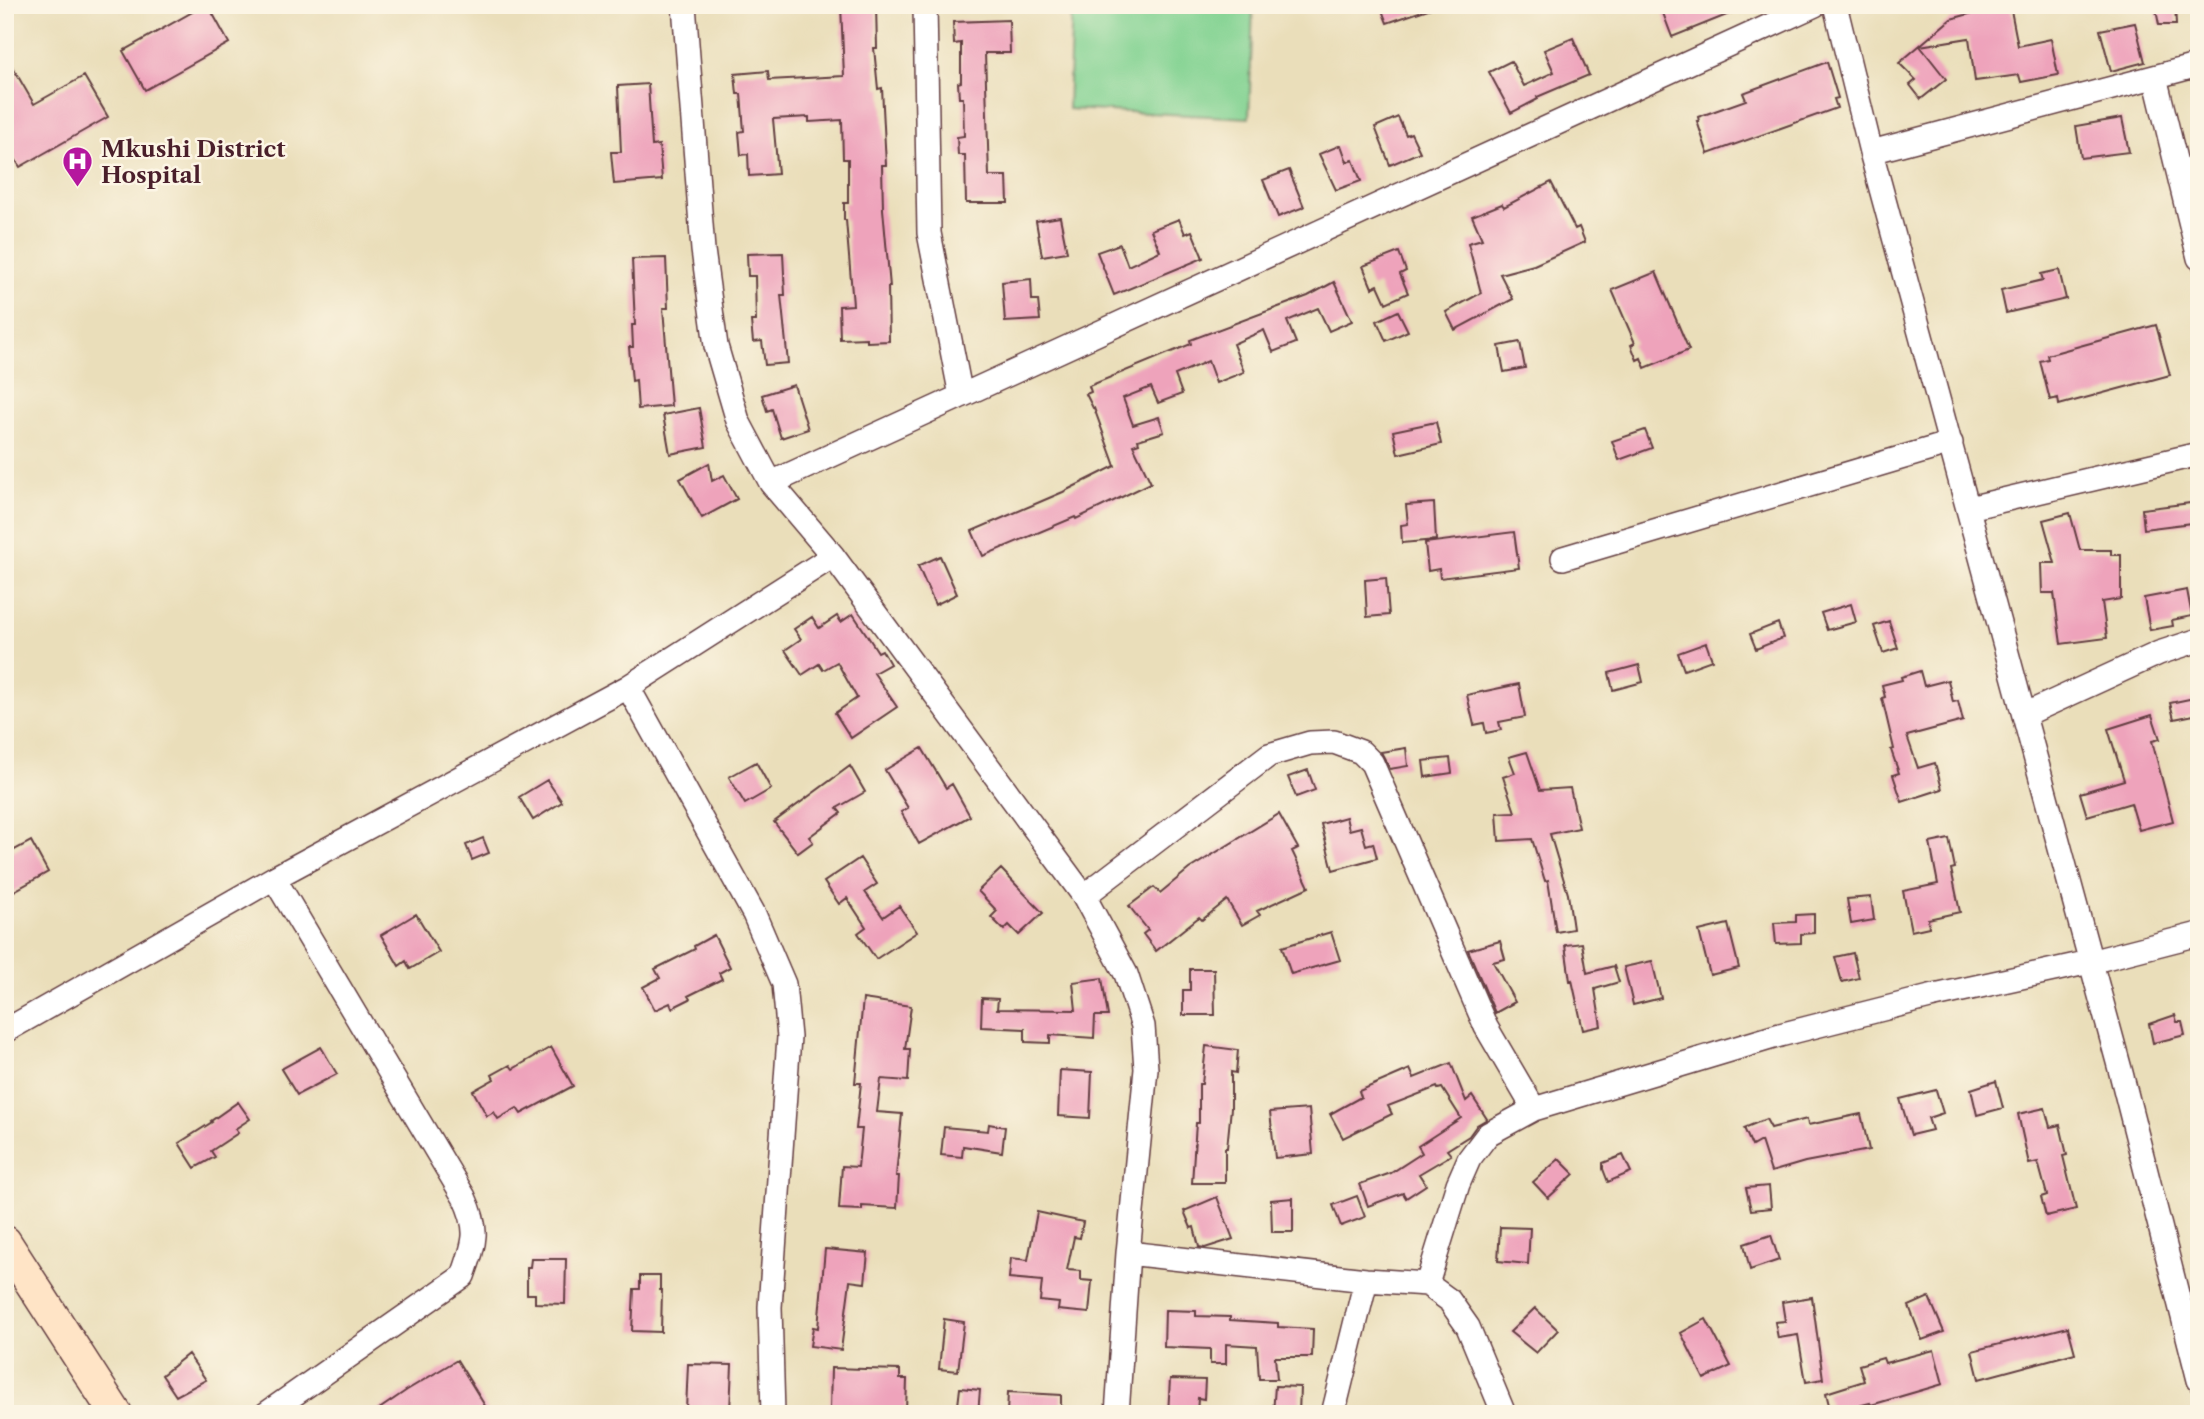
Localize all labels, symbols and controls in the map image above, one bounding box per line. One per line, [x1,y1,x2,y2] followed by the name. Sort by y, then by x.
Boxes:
[101,135,286,189] place label: Mkushi District Hospital
[61,145,95,189] hospital icon: Mkushi District Hospital

